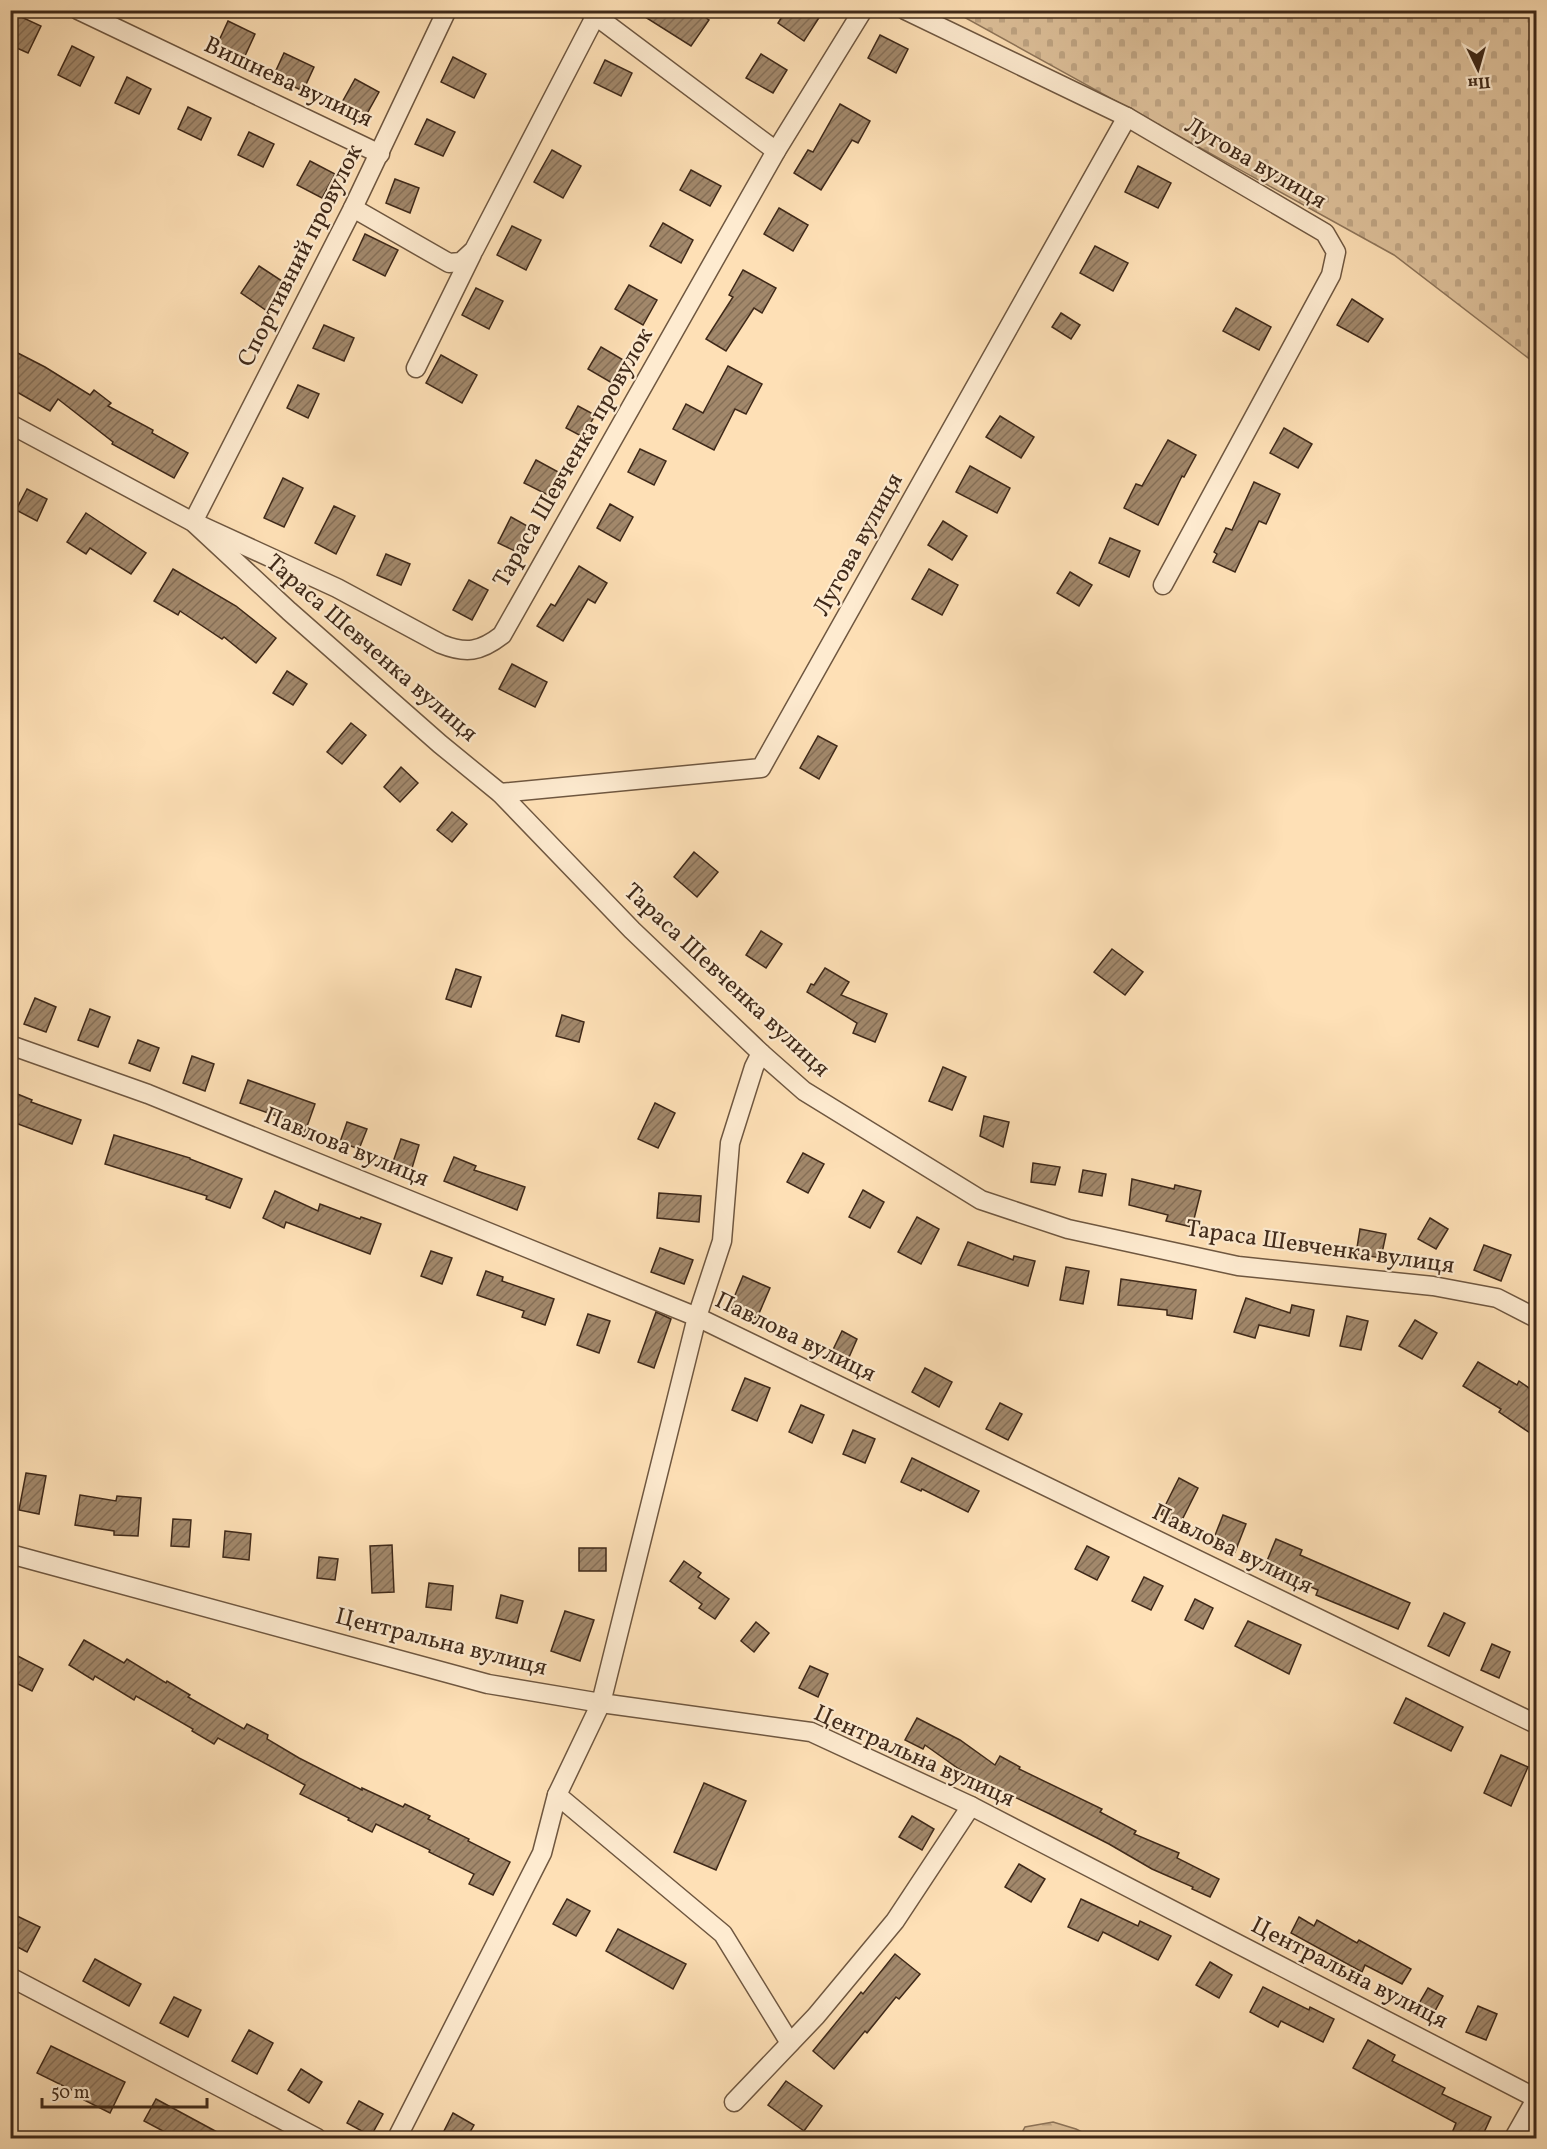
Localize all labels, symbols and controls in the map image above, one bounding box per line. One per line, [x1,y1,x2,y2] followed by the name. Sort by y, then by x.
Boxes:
[198,29,378,137] street label: Вишнева вулиця
[1448,39,1508,99] north arrow
[1467,70,1491,94] text: Пн
[1178,110,1332,218] street label: Лугова вулиця
[230,138,372,373] street label: Спортивний провулок
[485,322,663,594] street label: Тараса Шевченка провулок
[806,467,912,623] street label: Лугова вулиця
[258,547,484,751] street label: Тараса Шевченка вулиця
[615,876,837,1086] street label: Тараса Шевченка вулиця
[258,1099,434,1197] street label: Павлова вулиця
[1183,1212,1457,1284] street label: Тараса Шевченка вулиця
[709,1284,881,1392] street label: Павлова вулиця
[1146,1496,1318,1604] street label: Павлова вулиця
[331,1600,551,1686] street label: Центральна вулиця
[808,1697,1020,1817] street label: Центральна вулиця
[1245,1910,1453,2038] street label: Центральна вулиця
[42,2071,207,2109] scale bar
[51,2081,90,2106] text: 50 m

